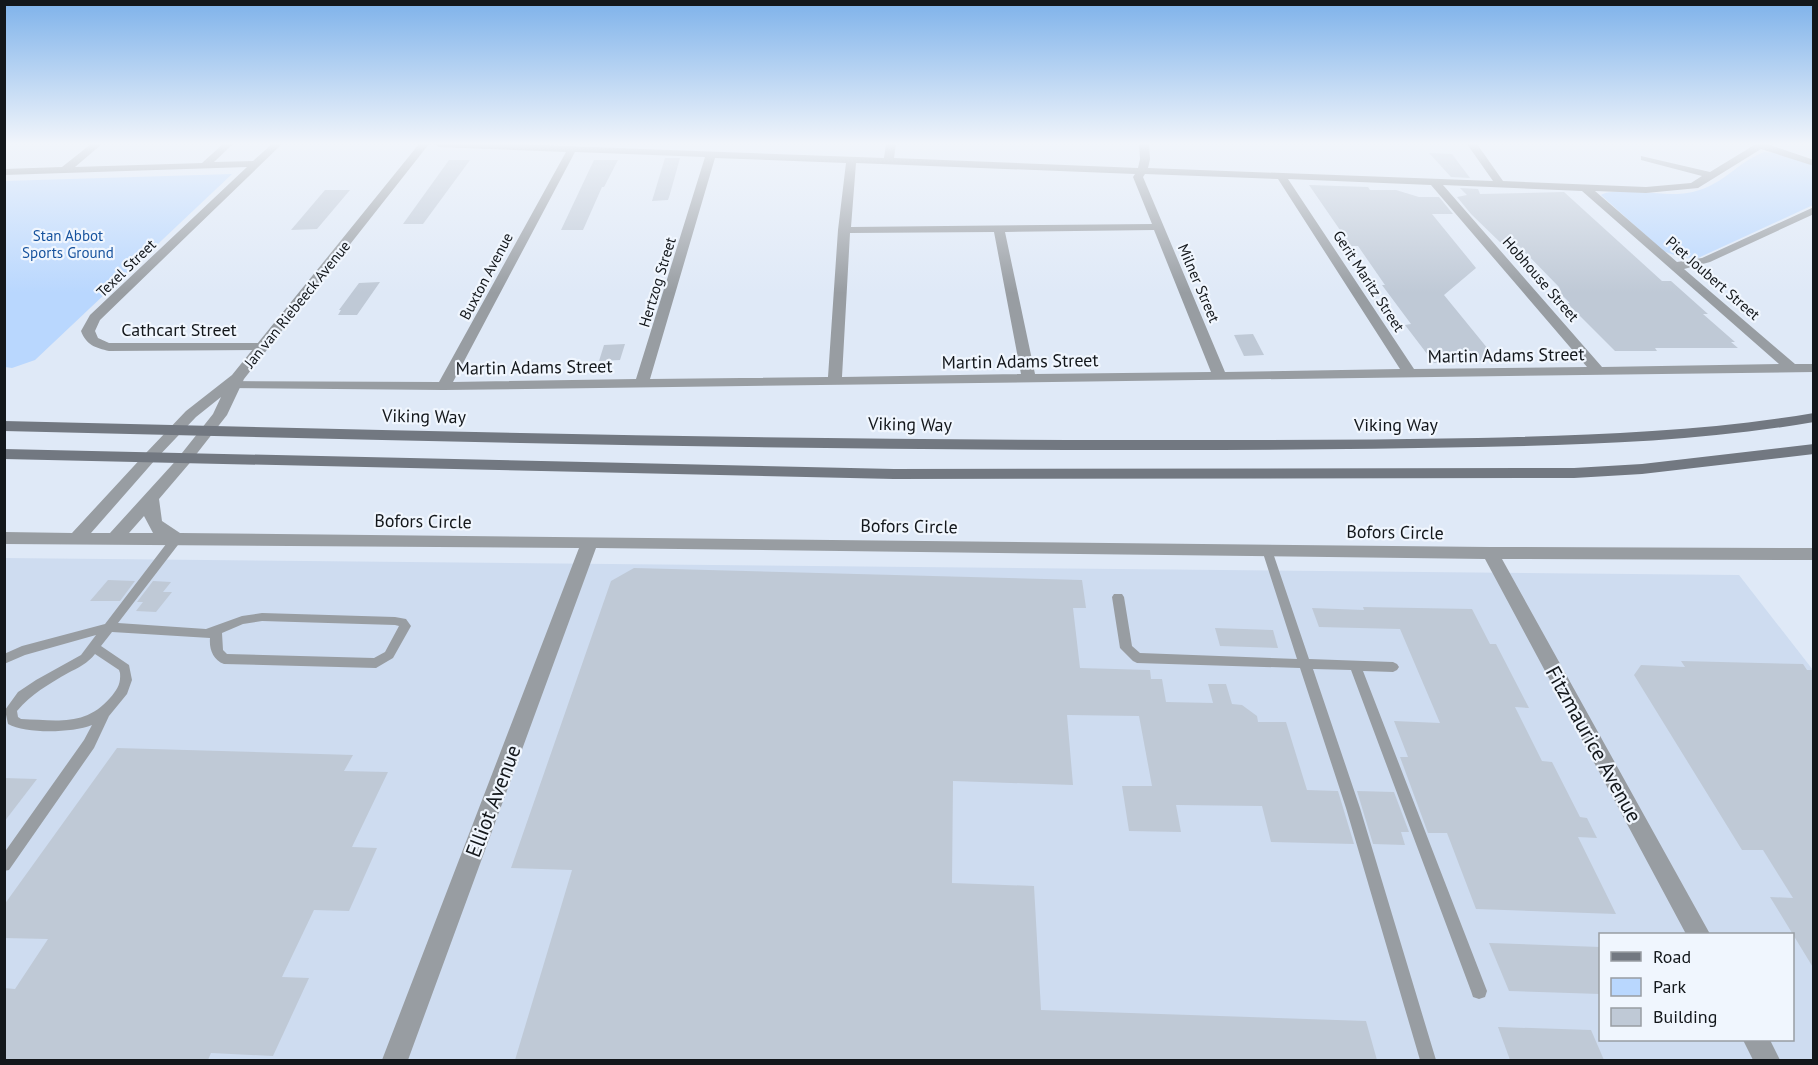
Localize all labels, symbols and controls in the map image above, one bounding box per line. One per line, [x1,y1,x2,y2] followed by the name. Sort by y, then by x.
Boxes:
[22,226,114,262] park label: Stan Abbot Sports Ground
[1329,227,1409,335] street label: Gerit Maritz Street
[455,229,517,323] street label: Buxton Avenue
[1499,232,1583,326] street label: Hobhouse Street
[1662,232,1764,324] street label: Piet Joubert Street
[92,235,160,301] street label: Texel Street
[634,235,680,329] street label: Hertzog Street
[239,237,354,372] street label: Jan van Riebeeck Avenue
[1174,241,1224,325] street label: Milner Street
[121,318,237,341] street label: Cathcart Street
[1427,342,1585,368] street label: Martin Adams Street
[941,348,1099,374] street label: Martin Adams Street
[455,354,613,380] street label: Martin Adams Street
[381,404,467,428] street label: Viking Way
[867,412,953,436] street label: Viking Way
[1353,413,1439,436] street label: Viking Way
[374,509,472,533] street label: Bofors Circle
[860,514,958,538] street label: Bofors Circle
[1346,520,1444,544] street label: Bofors Circle
[1540,661,1648,827] street label: Fitzmaurice Avenue
[459,741,527,861] street label: Elliot Avenue
[1599,933,1794,1041] legend
[1653,945,1691,968] text: Road
[1653,975,1686,998] text: Park
[1653,1005,1717,1028] text: Building

